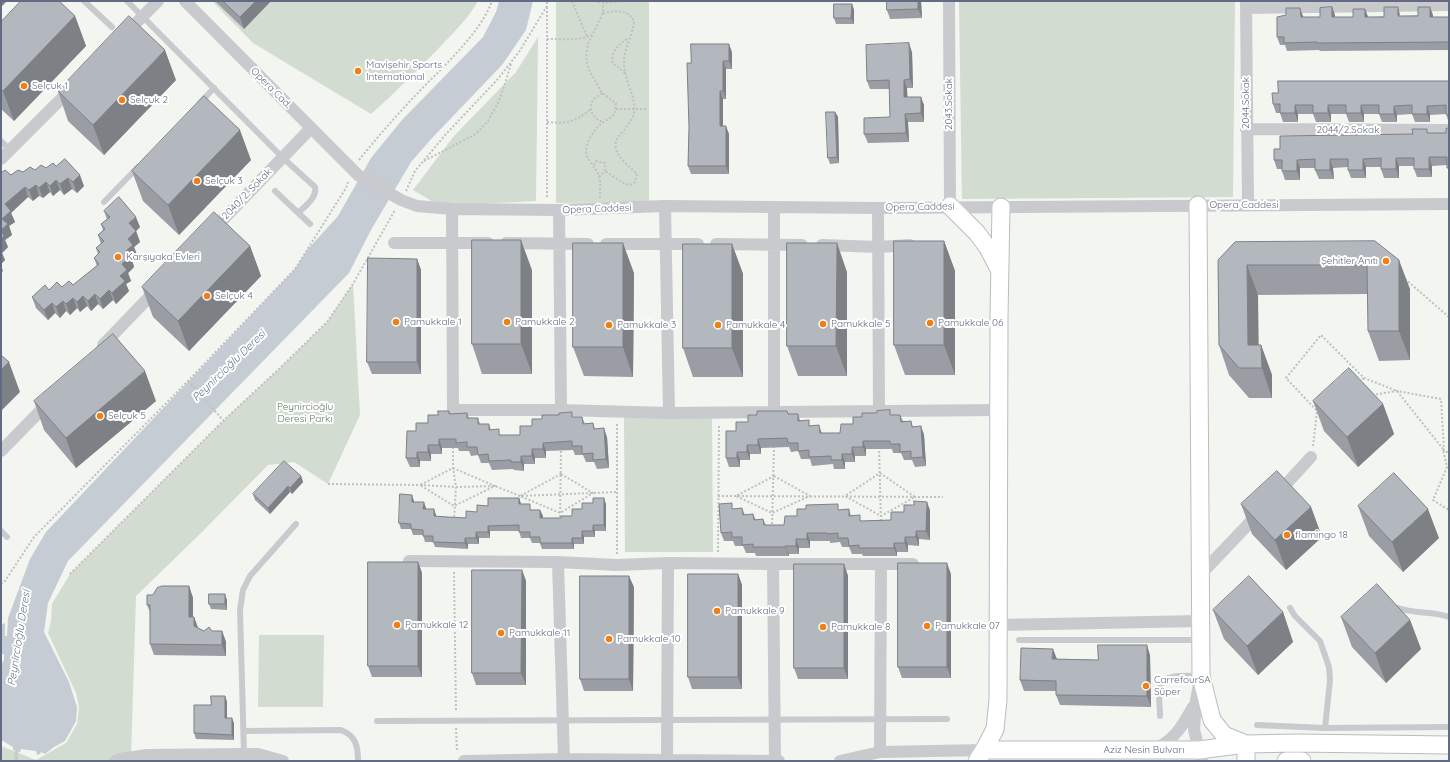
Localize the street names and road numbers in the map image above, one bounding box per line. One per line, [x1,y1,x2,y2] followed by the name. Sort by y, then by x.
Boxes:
[248,65,294,111] street label: Opera Cad.
[1240,77,1252,129] street label: 2044.Sokak
[943,78,955,130] street label: 2043.Sokak
[1317,124,1379,136] street label: 2044/2.Sokak
[220,166,274,222] street label: 2040/2. Sokak
[1209,199,1279,211] street label: Opera Caddesi
[885,200,955,214] street label: Opera Caddesi
[562,202,632,216] street label: Opera Caddesi
[1104,744,1184,756] street label: Aziz Nesin Bulvarı

